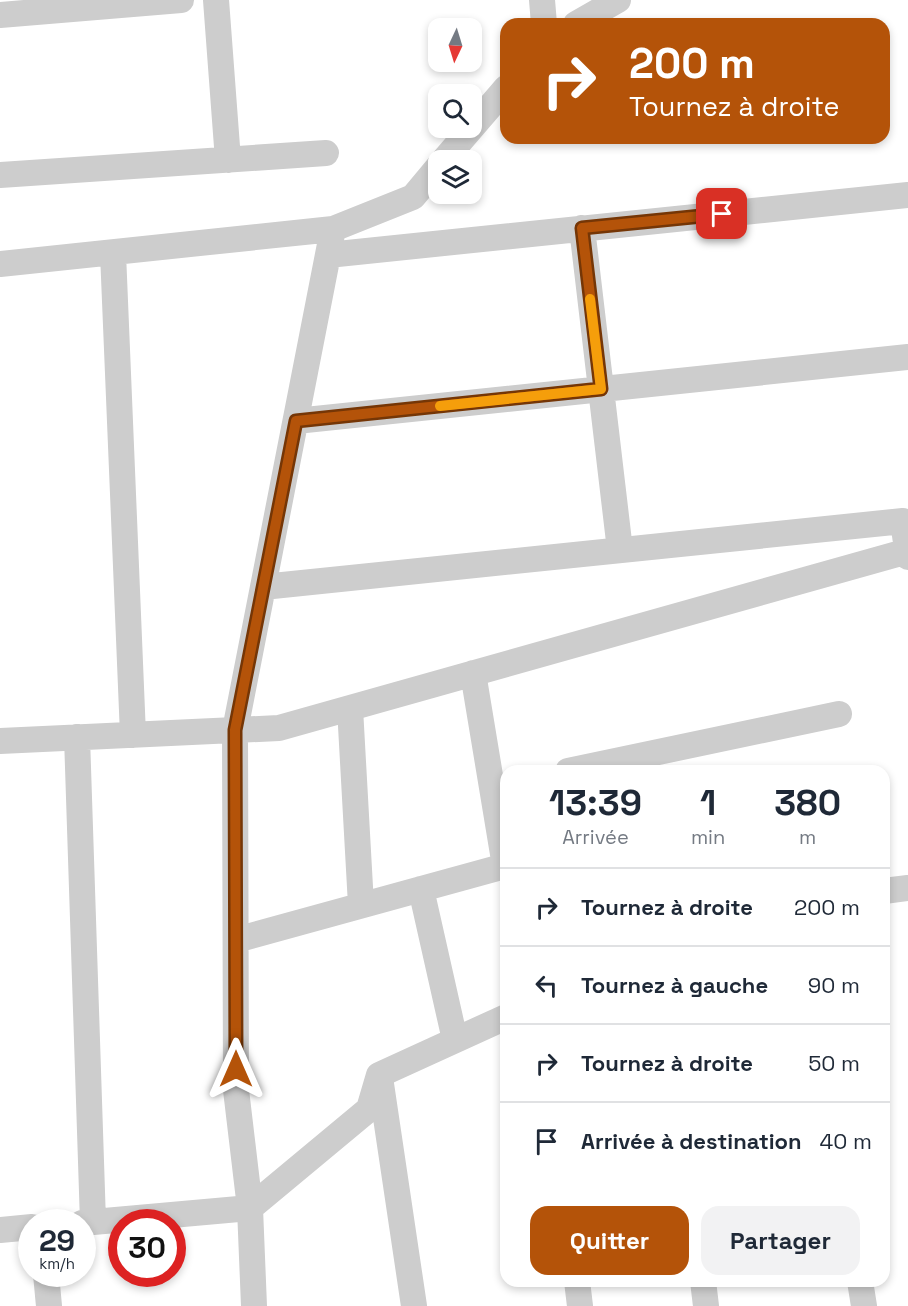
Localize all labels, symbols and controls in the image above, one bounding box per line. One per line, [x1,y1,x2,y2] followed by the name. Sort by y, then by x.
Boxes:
[428,18,482,72] north arrow
[428,18,482,204] map controls
[629,37,755,90] text: 200 m
[530,42,608,120] icon: right
[428,84,482,138] button: search
[629,89,839,124] text: Tournez à droite
[428,150,482,204] button: layers
[696,188,747,239] pin
[705,197,738,230] icon: arrive
[549,780,642,826] text: 13:39
[700,780,716,826] text: 1
[774,780,841,826] text: 380
[562,824,629,850] text: Arrivée
[691,824,725,850] text: min
[799,824,816,850] text: m
[530,891,563,924] icon: right
[581,893,753,921] text: Tournez à droite
[794,893,860,921] text: 200 m
[530,969,563,1002] icon: left
[581,971,768,999] text: Tournez à gauche
[808,971,860,999] text: 90 m
[204,1037,268,1101] position arrow
[530,1047,563,1080] icon: right
[581,1049,753,1077] text: Tournez à droite
[808,1049,860,1077] text: 50 m
[530,1125,563,1158] icon: arrive
[581,1127,802,1155] text: Arrivée à destination
[820,1127,872,1155] text: 40 m
[530,1206,689,1275] button: Quitter
[701,1206,860,1275] button: Partager
[108,1209,186,1287] speed limit sign: 30
[39,1221,75,1260] text: 29
[39,1254,75,1273] text: km/h

